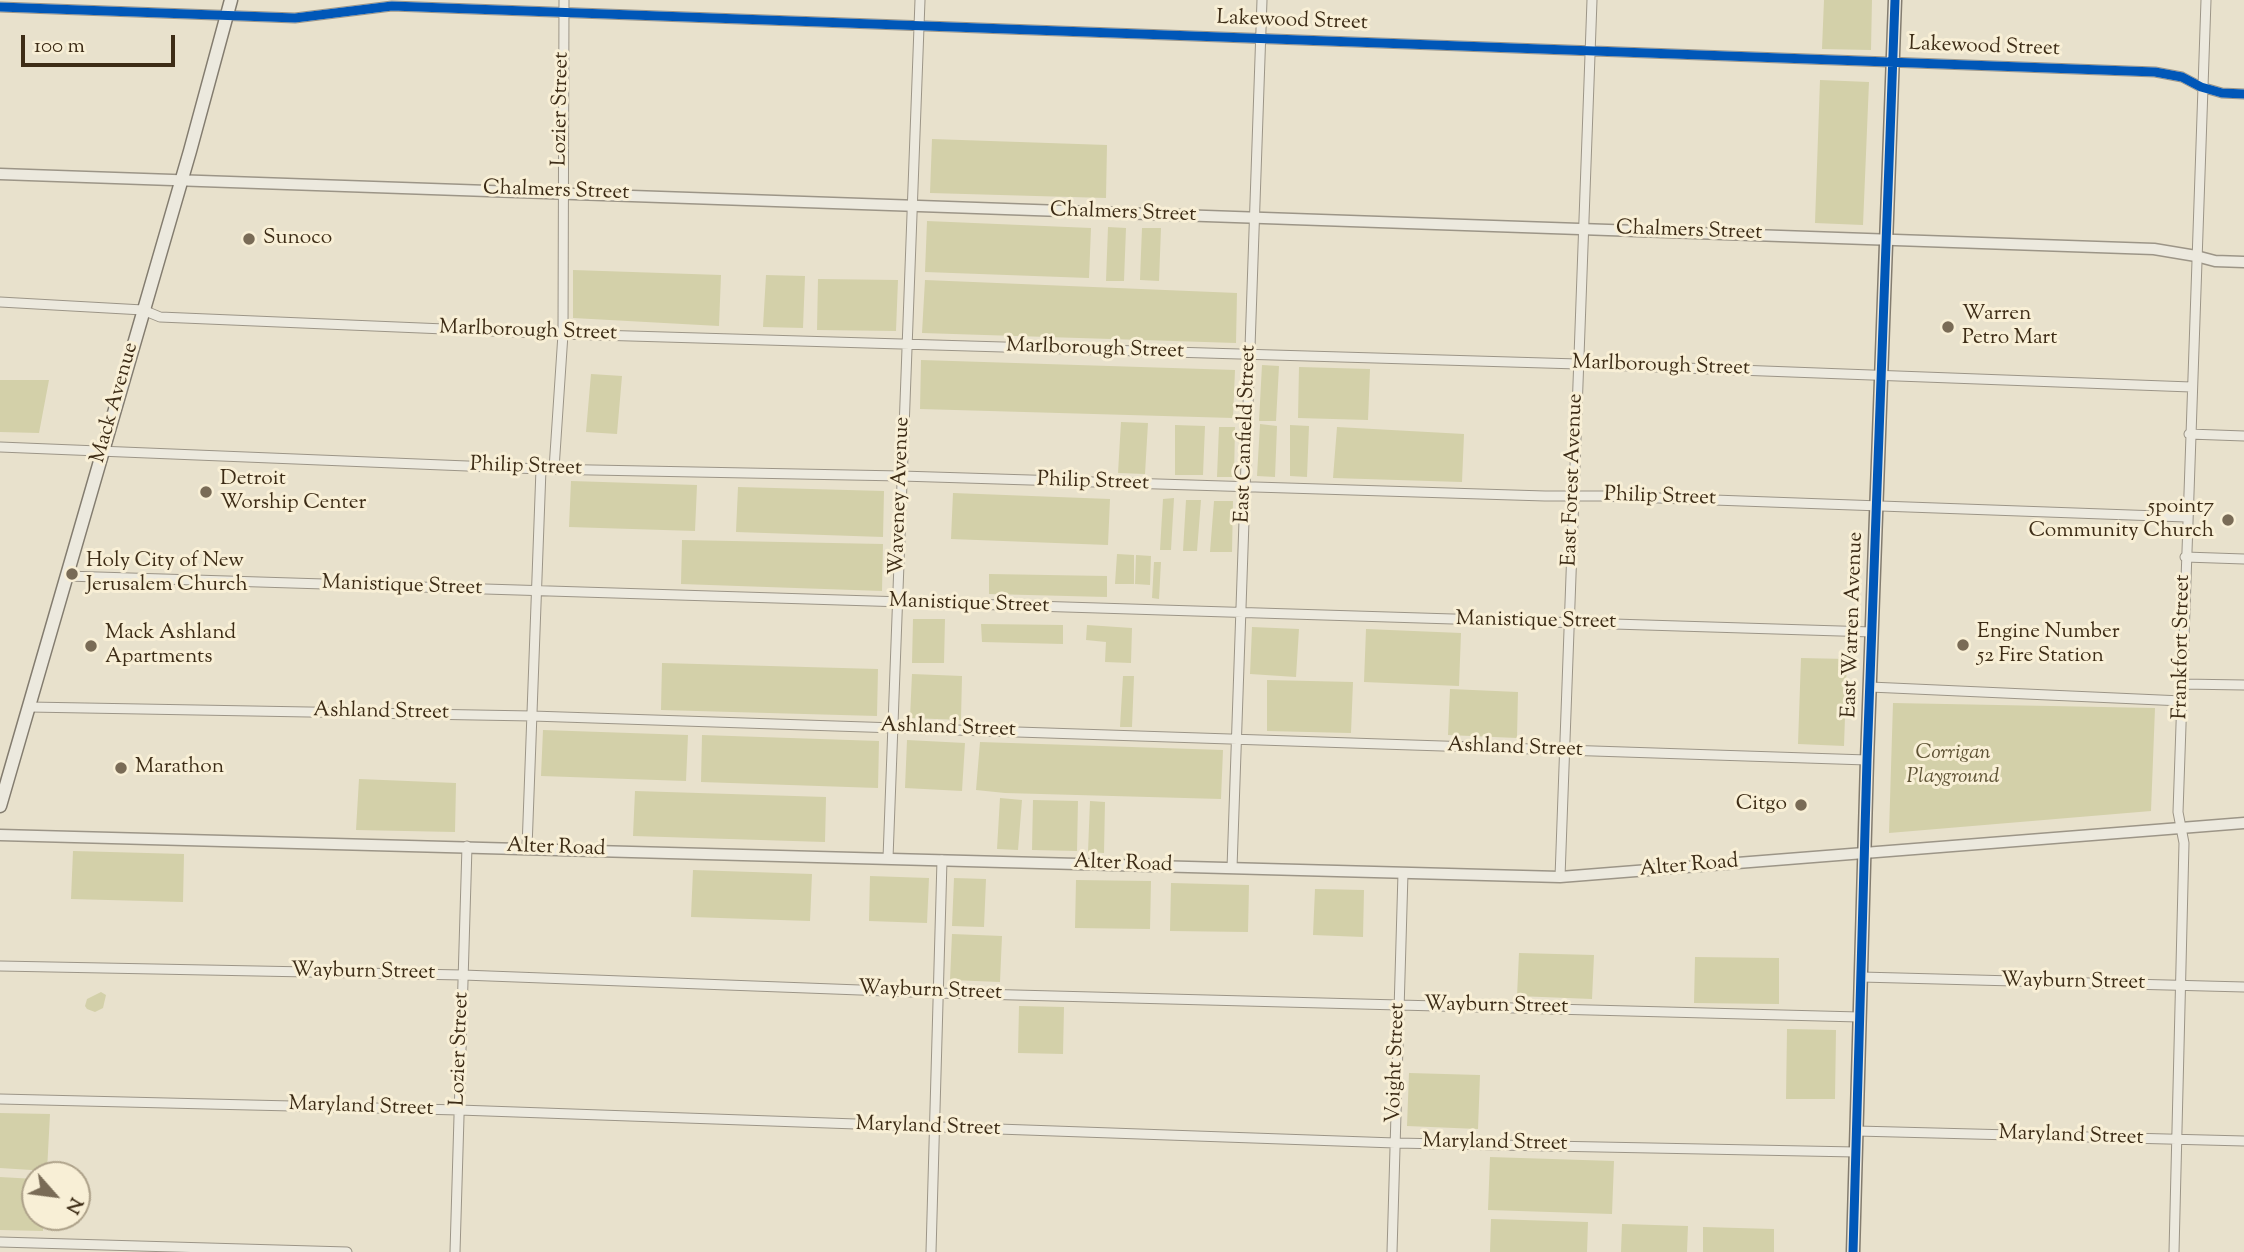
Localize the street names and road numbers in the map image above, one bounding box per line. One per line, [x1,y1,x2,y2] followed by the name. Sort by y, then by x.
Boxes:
[1216,7,1368,37] street label: Lakewood Street
[1908,33,2060,63] street label: Lakewood Street
[548,52,576,166] street label: Lozier Street
[482,177,630,207] street label: Chalmers Street
[1049,199,1197,229] street label: Chalmers Street
[1615,217,1763,247] street label: Chalmers Street
[439,316,617,348] street label: Marlborough Street
[1006,334,1184,366] street label: Marlborough Street
[87,340,145,466] street label: Mack Avenue
[1231,344,1263,524] street label: East Canfield Street
[1572,351,1750,383] street label: Marlborough Street
[1558,393,1590,567] street label: East Forest Avenue
[886,416,916,576] street label: Waveney Avenue
[469,453,583,483] street label: Philip Street
[1036,468,1150,498] street label: Philip Street
[1603,483,1717,513] street label: Philip Street
[1838,531,1870,719] street label: East Warren Avenue
[321,572,483,602] street label: Manistique Street
[2169,574,2197,720] street label: Frankfort Street
[888,590,1050,620] street label: Manistique Street
[1455,608,1617,636] street label: Manistique Street
[313,699,449,727] street label: Ashland Street
[880,714,1016,744] street label: Ashland Street
[1447,734,1583,764] street label: Ashland Street
[506,835,606,863] street label: Alter Road
[1638,850,1740,884] street label: Alter Road
[1073,851,1173,879] street label: Alter Road
[291,959,435,987] street label: Wayburn Street
[2001,969,2145,997] street label: Wayburn Street
[857,977,1003,1007] street label: Wayburn Street
[446,991,476,1107] street label: Lozier Street
[1424,993,1568,1021] street label: Wayburn Street
[1382,1002,1412,1124] street label: Voight Street
[288,1093,434,1123] street label: Maryland Street
[855,1113,1001,1143] street label: Maryland Street
[1998,1122,2144,1152] street label: Maryland Street
[1422,1130,1568,1158] street label: Maryland Street

